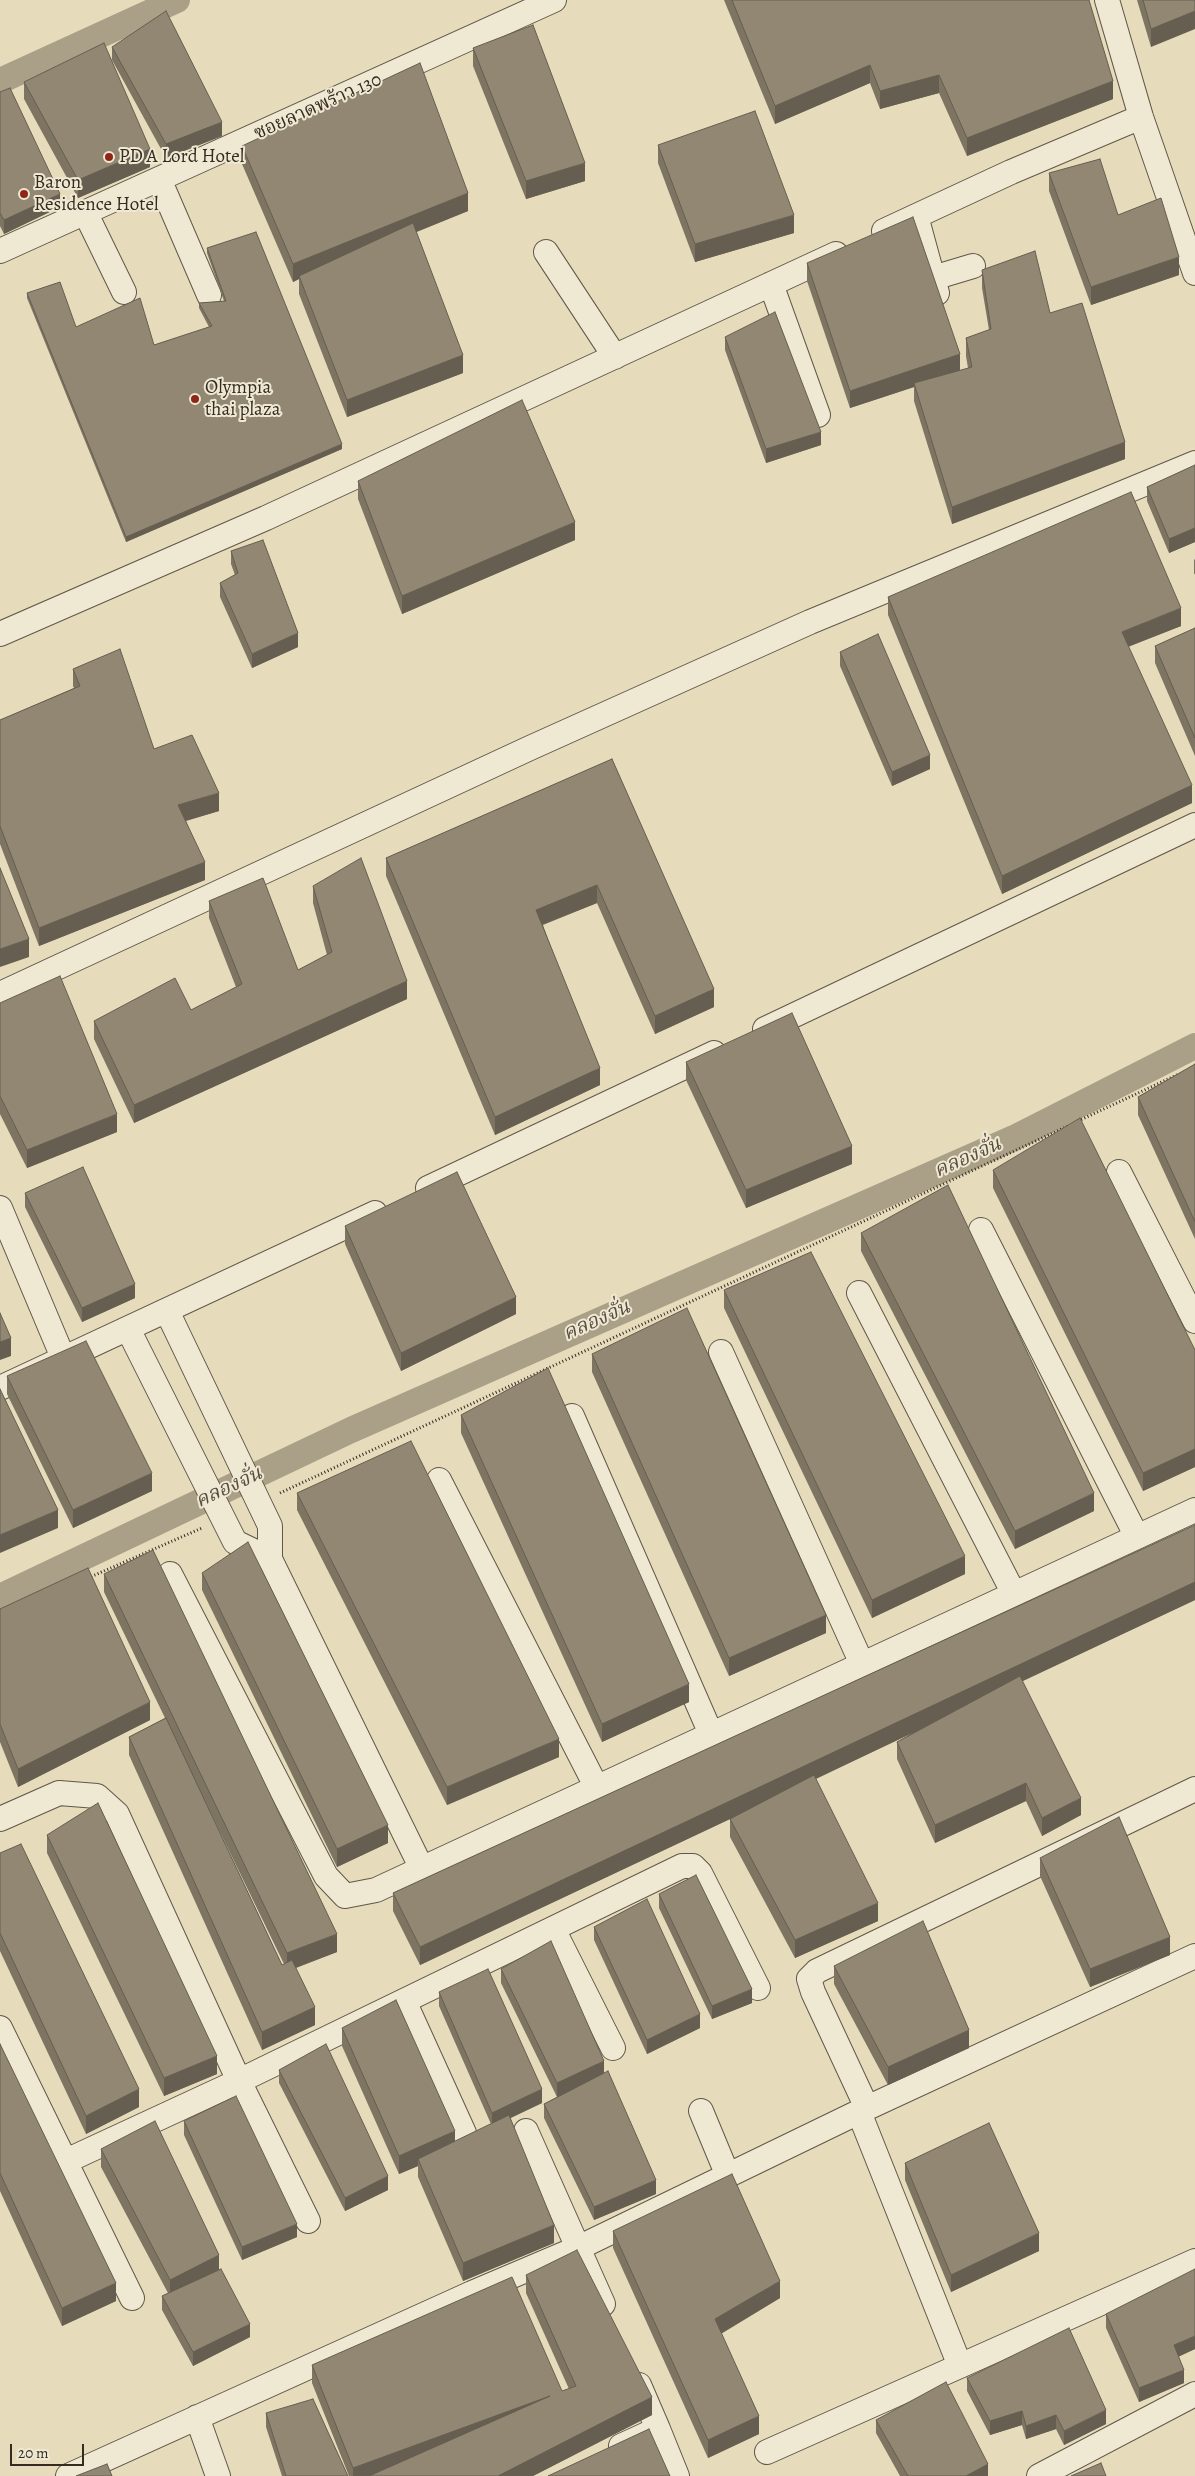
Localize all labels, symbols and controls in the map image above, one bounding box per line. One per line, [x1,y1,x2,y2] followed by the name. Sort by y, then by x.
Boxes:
[251,69,385,145] street label: ซอยลาดพร้าว 130
[119,146,244,168] place label: PD A Lord Hotel
[103,151,115,163] marker: PD A Lord Hotel
[34,172,159,216] place label: Baron Residence Hotel
[18,188,30,200] marker: Baron Residence Hotel
[205,377,281,421] place label: Olympia thai plaza
[189,393,201,405] marker: Olympia thai plaza
[931,1133,1005,1183] water label: คลองจั่น
[560,1296,634,1346] water label: คลองจั่น
[192,1462,266,1514] water label: คลองจั่น
[12,2434,86,2466] scale bar
[18,2443,49,2463] text: 20 m

